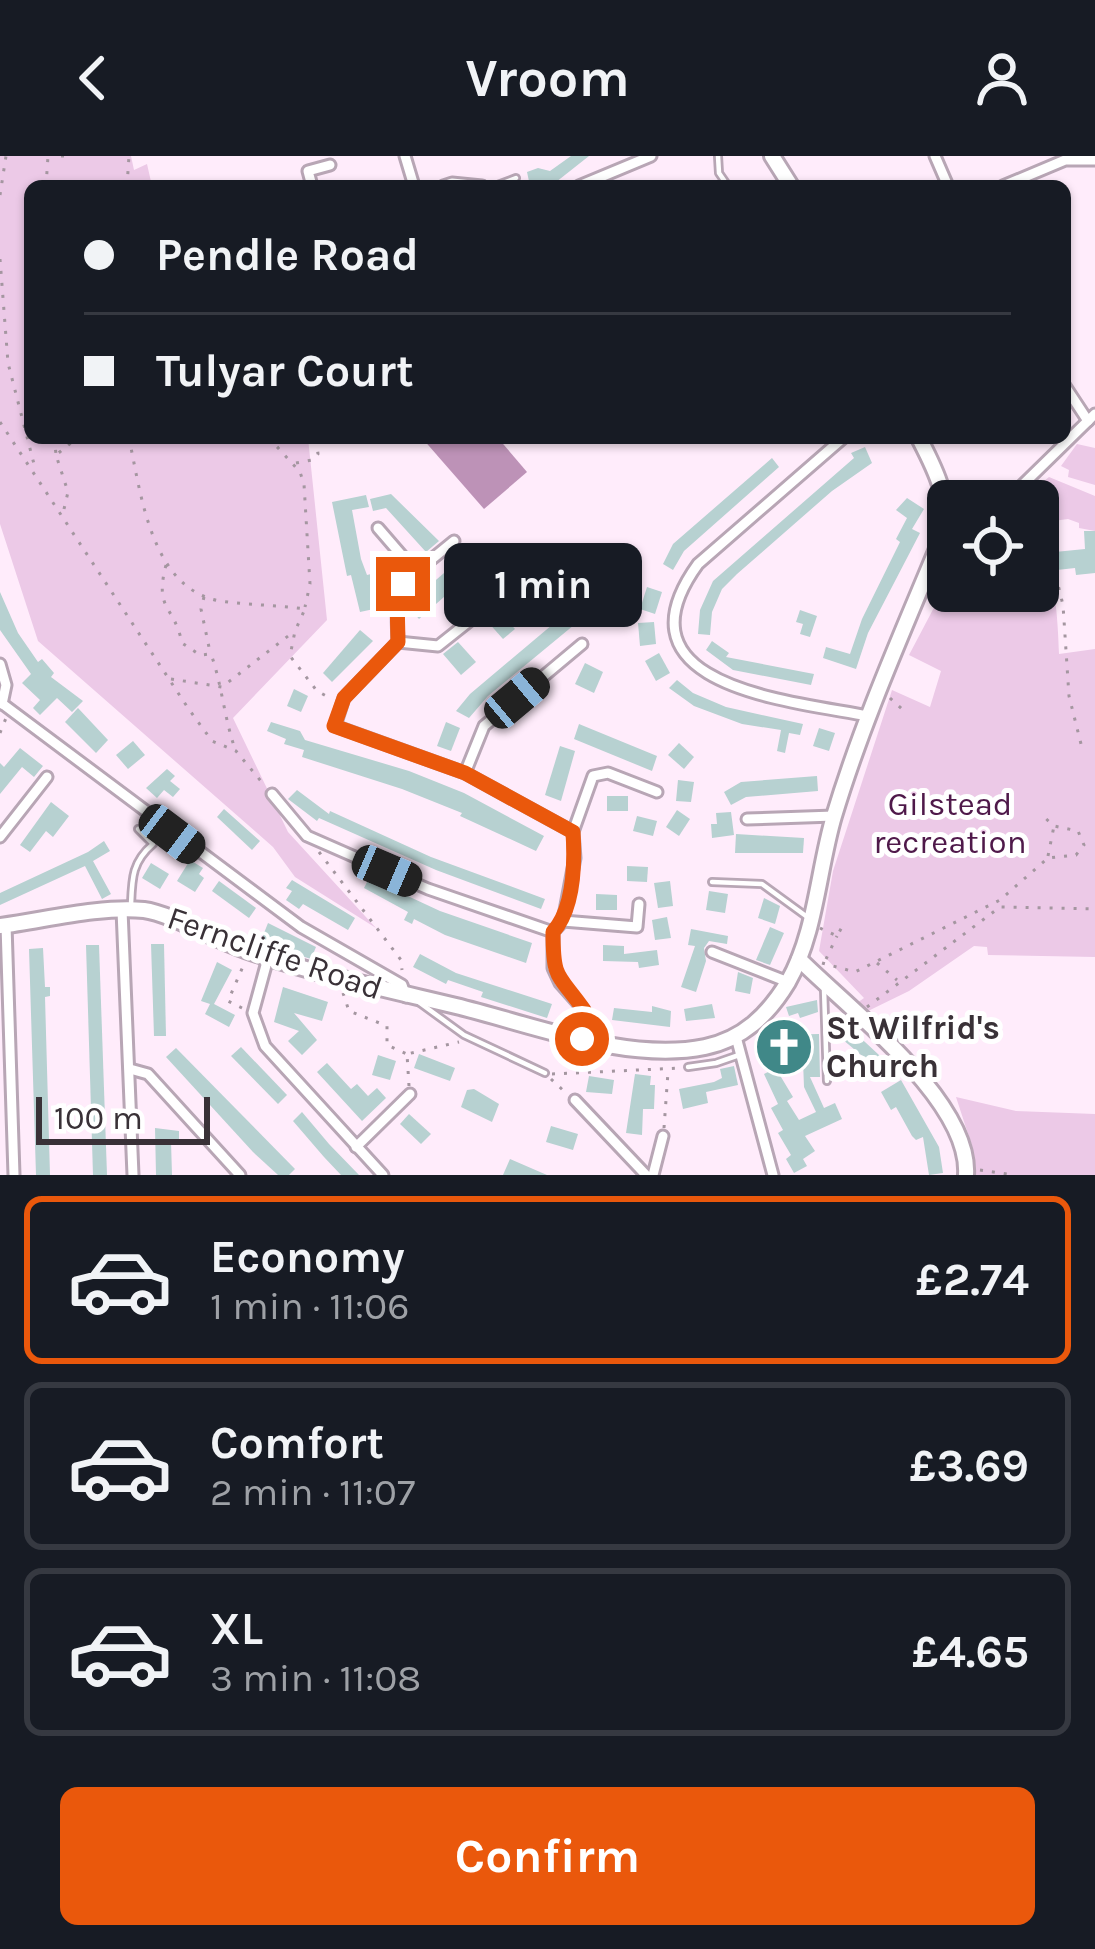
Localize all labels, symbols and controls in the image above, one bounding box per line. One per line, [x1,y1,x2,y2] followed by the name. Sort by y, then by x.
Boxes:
[60,45,126,111] icon: back
[969,45,1035,111] icon: person
[465,46,630,110] text: Vroom
[156,229,419,281] text: Pendle Road
[156,345,414,397] text: Tulyar Court
[927,480,1059,612] map controls
[927,480,1059,612] button: locate
[445,542,643,626] callout: 1 min
[376,557,430,611] route end
[494,562,592,608] text: 1 min
[478,661,556,735] car
[873,785,1027,861] park label: Gilstead recreation
[132,798,212,870] car
[347,840,427,902] car
[163,898,387,1008] street label: Ferncliffe Road
[826,1009,1000,1085] place label: St Wilfrid's Church
[555,1012,609,1066] route start
[753,1016,815,1078] church icon: St Wilfrid's Church
[36,1091,210,1144] scale bar
[54,1099,143,1137] text: 100 m
[66,1226,174,1334] icon: car
[210,1231,405,1283] text: Economy
[916,1254,1029,1306] text: £2.74
[210,1283,410,1329] text: 1 min · 11:06
[66,1412,174,1520] icon: car
[210,1417,384,1469] text: Comfort
[910,1440,1029,1492] text: £3.69
[210,1469,415,1515] text: 2 min · 11:07
[66,1598,174,1706] icon: car
[210,1603,263,1655] text: XL
[912,1626,1029,1678] text: £4.65
[210,1655,421,1701] text: 3 min · 11:08
[60,1787,1035,1925] button: Confirm

